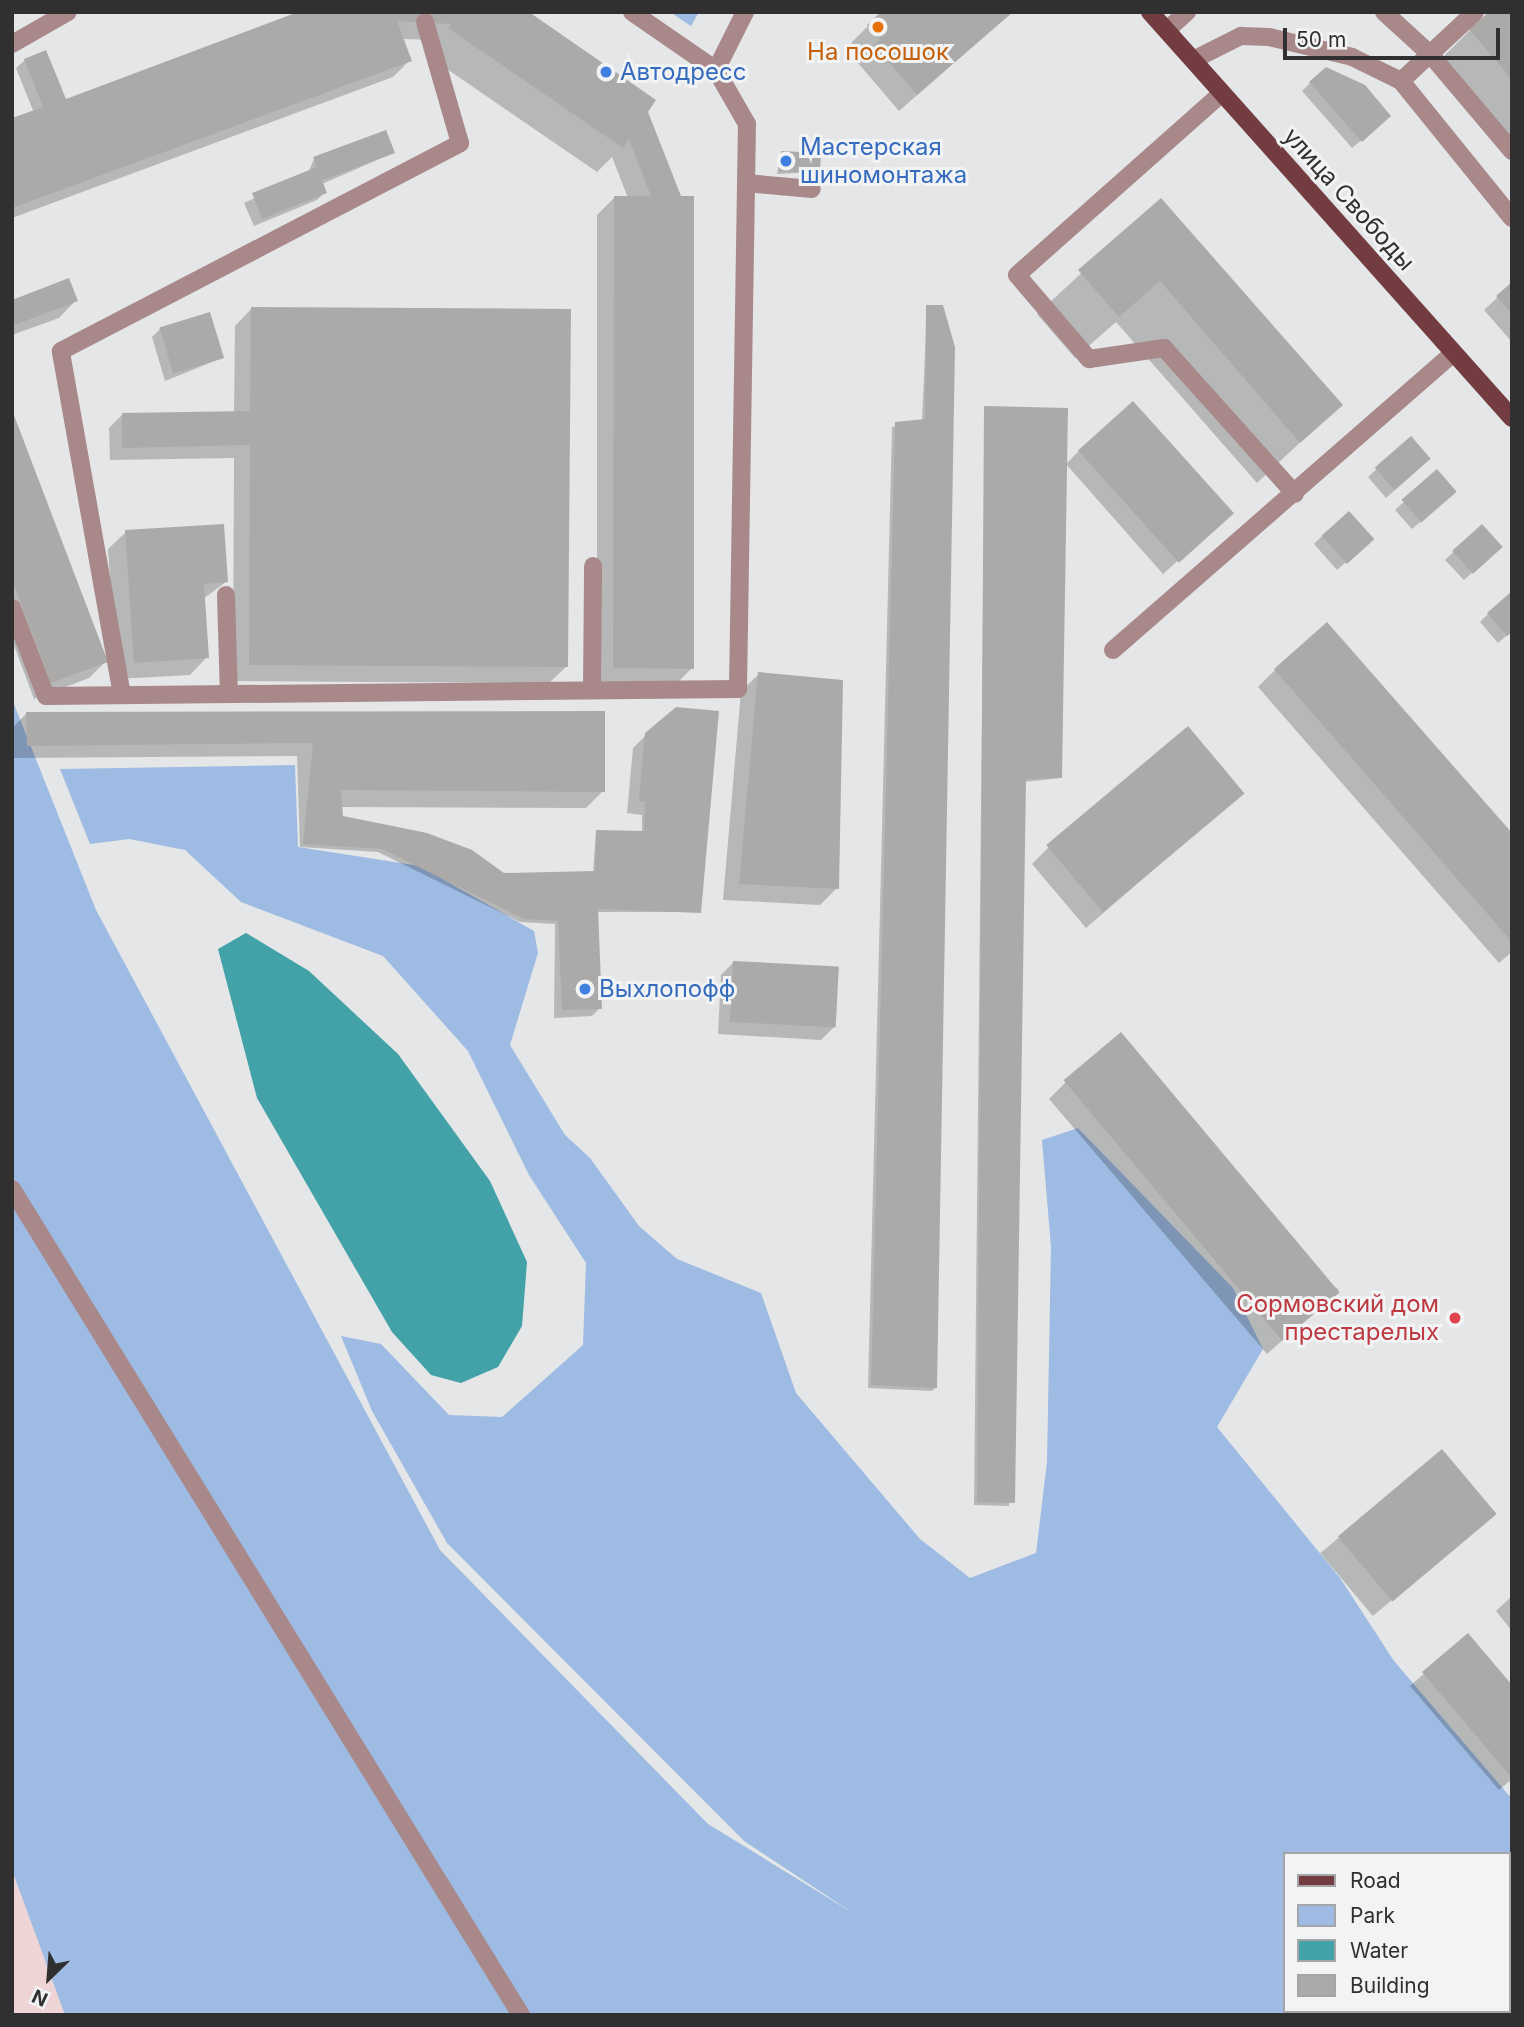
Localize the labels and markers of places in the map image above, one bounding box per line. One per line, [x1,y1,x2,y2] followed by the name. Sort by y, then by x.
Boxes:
[870,19,886,35] marker: На посошок
[807,38,949,66] place label: На посошок
[620,58,746,86] place label: Автодресс
[598,64,614,80] marker: Автодресс
[800,133,967,189] place label: Мастерская шиномонтажа
[778,153,794,169] marker: Мастерская шиномонтажа
[599,975,735,1003] place label: Выхлопофф
[577,981,593,997] marker: Выхлопофф
[1236,1290,1439,1346] place label: Сормовский дом престарелых
[1445,1308,1465,1328] marker: Сормовский дом престарелых

